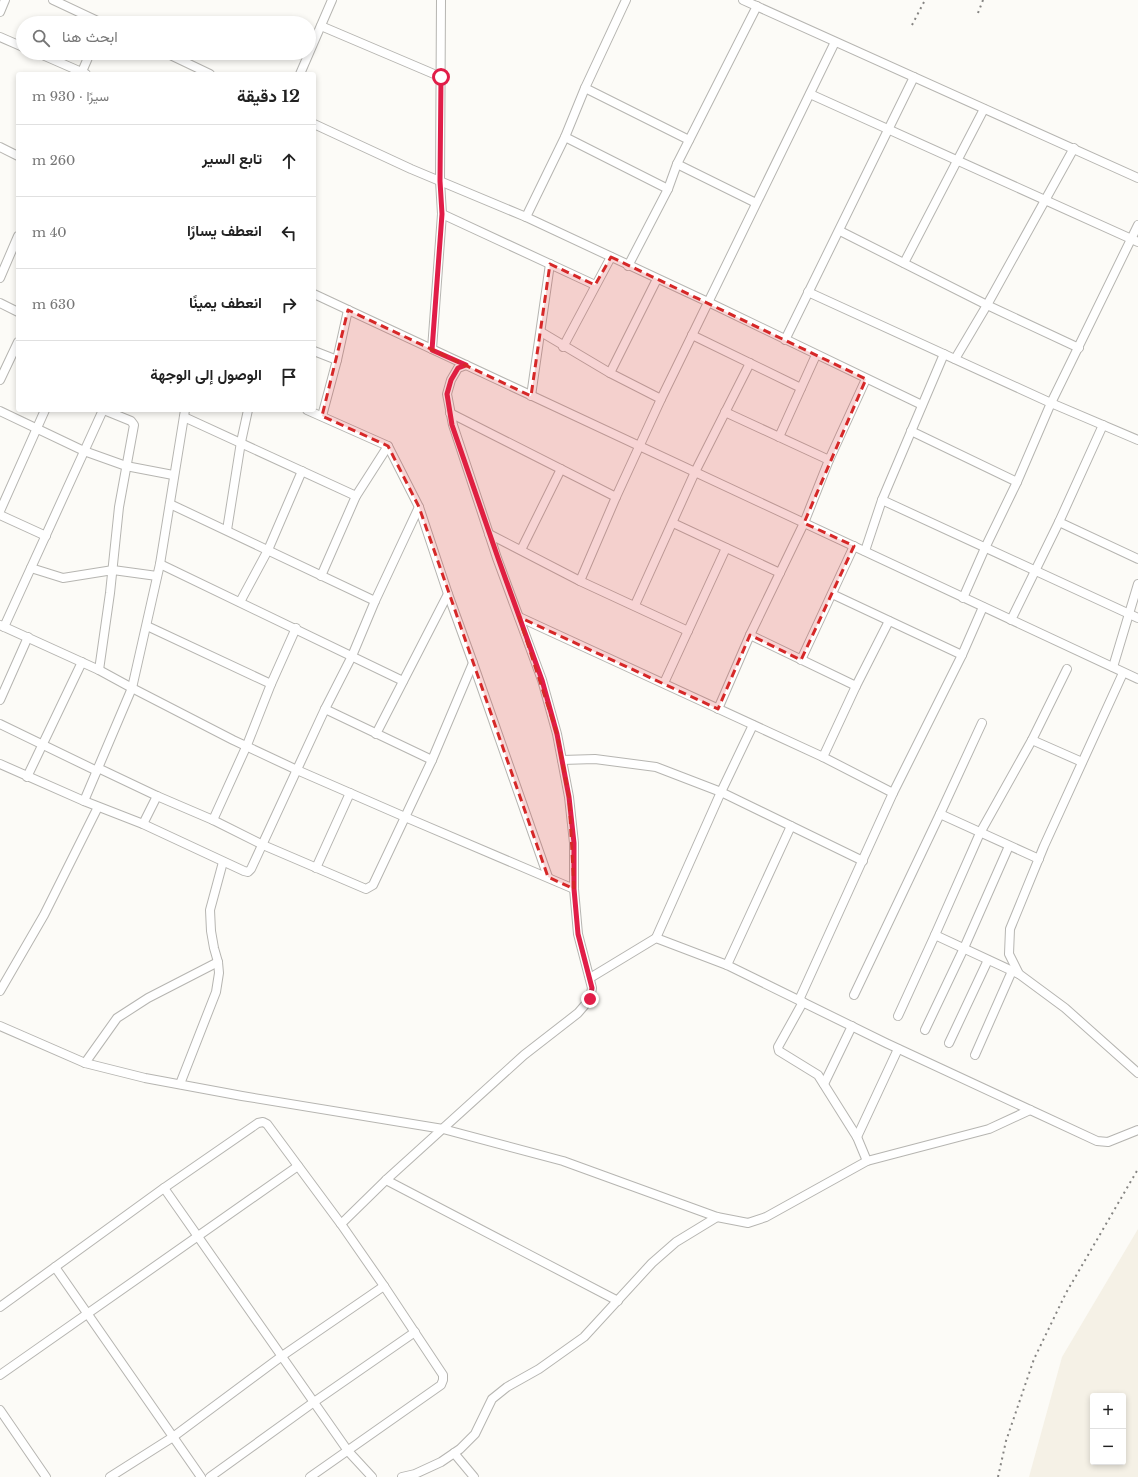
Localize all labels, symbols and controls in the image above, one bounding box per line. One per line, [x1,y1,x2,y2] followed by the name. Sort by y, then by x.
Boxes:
[16,16,316,60] search box
[30,27,52,49] icon: search
[62,27,118,46] text: ابحث هنا
[432,68,450,86] route start
[237,86,300,107] text: 12 دقيقة
[32,88,109,105] text: سيرًا · 930 m
[202,149,262,168] text: تابع السير
[278,150,300,172] icon: ahead
[32,152,75,169] text: 260 m
[187,221,262,240] text: انعطف يسارًا
[278,222,300,244] icon: left
[32,224,67,241] text: 40 m
[189,293,262,312] text: انعطف يمينًا
[278,294,300,316] icon: right
[32,296,75,313] text: 630 m
[150,365,262,384] text: الوصول إلى الوجهة
[278,366,300,388] icon: arrive
[581,990,599,1008] route end
[1090,1393,1126,1465] map controls
[1090,1393,1126,1429] button: +
[1090,1429,1126,1465] button: −

